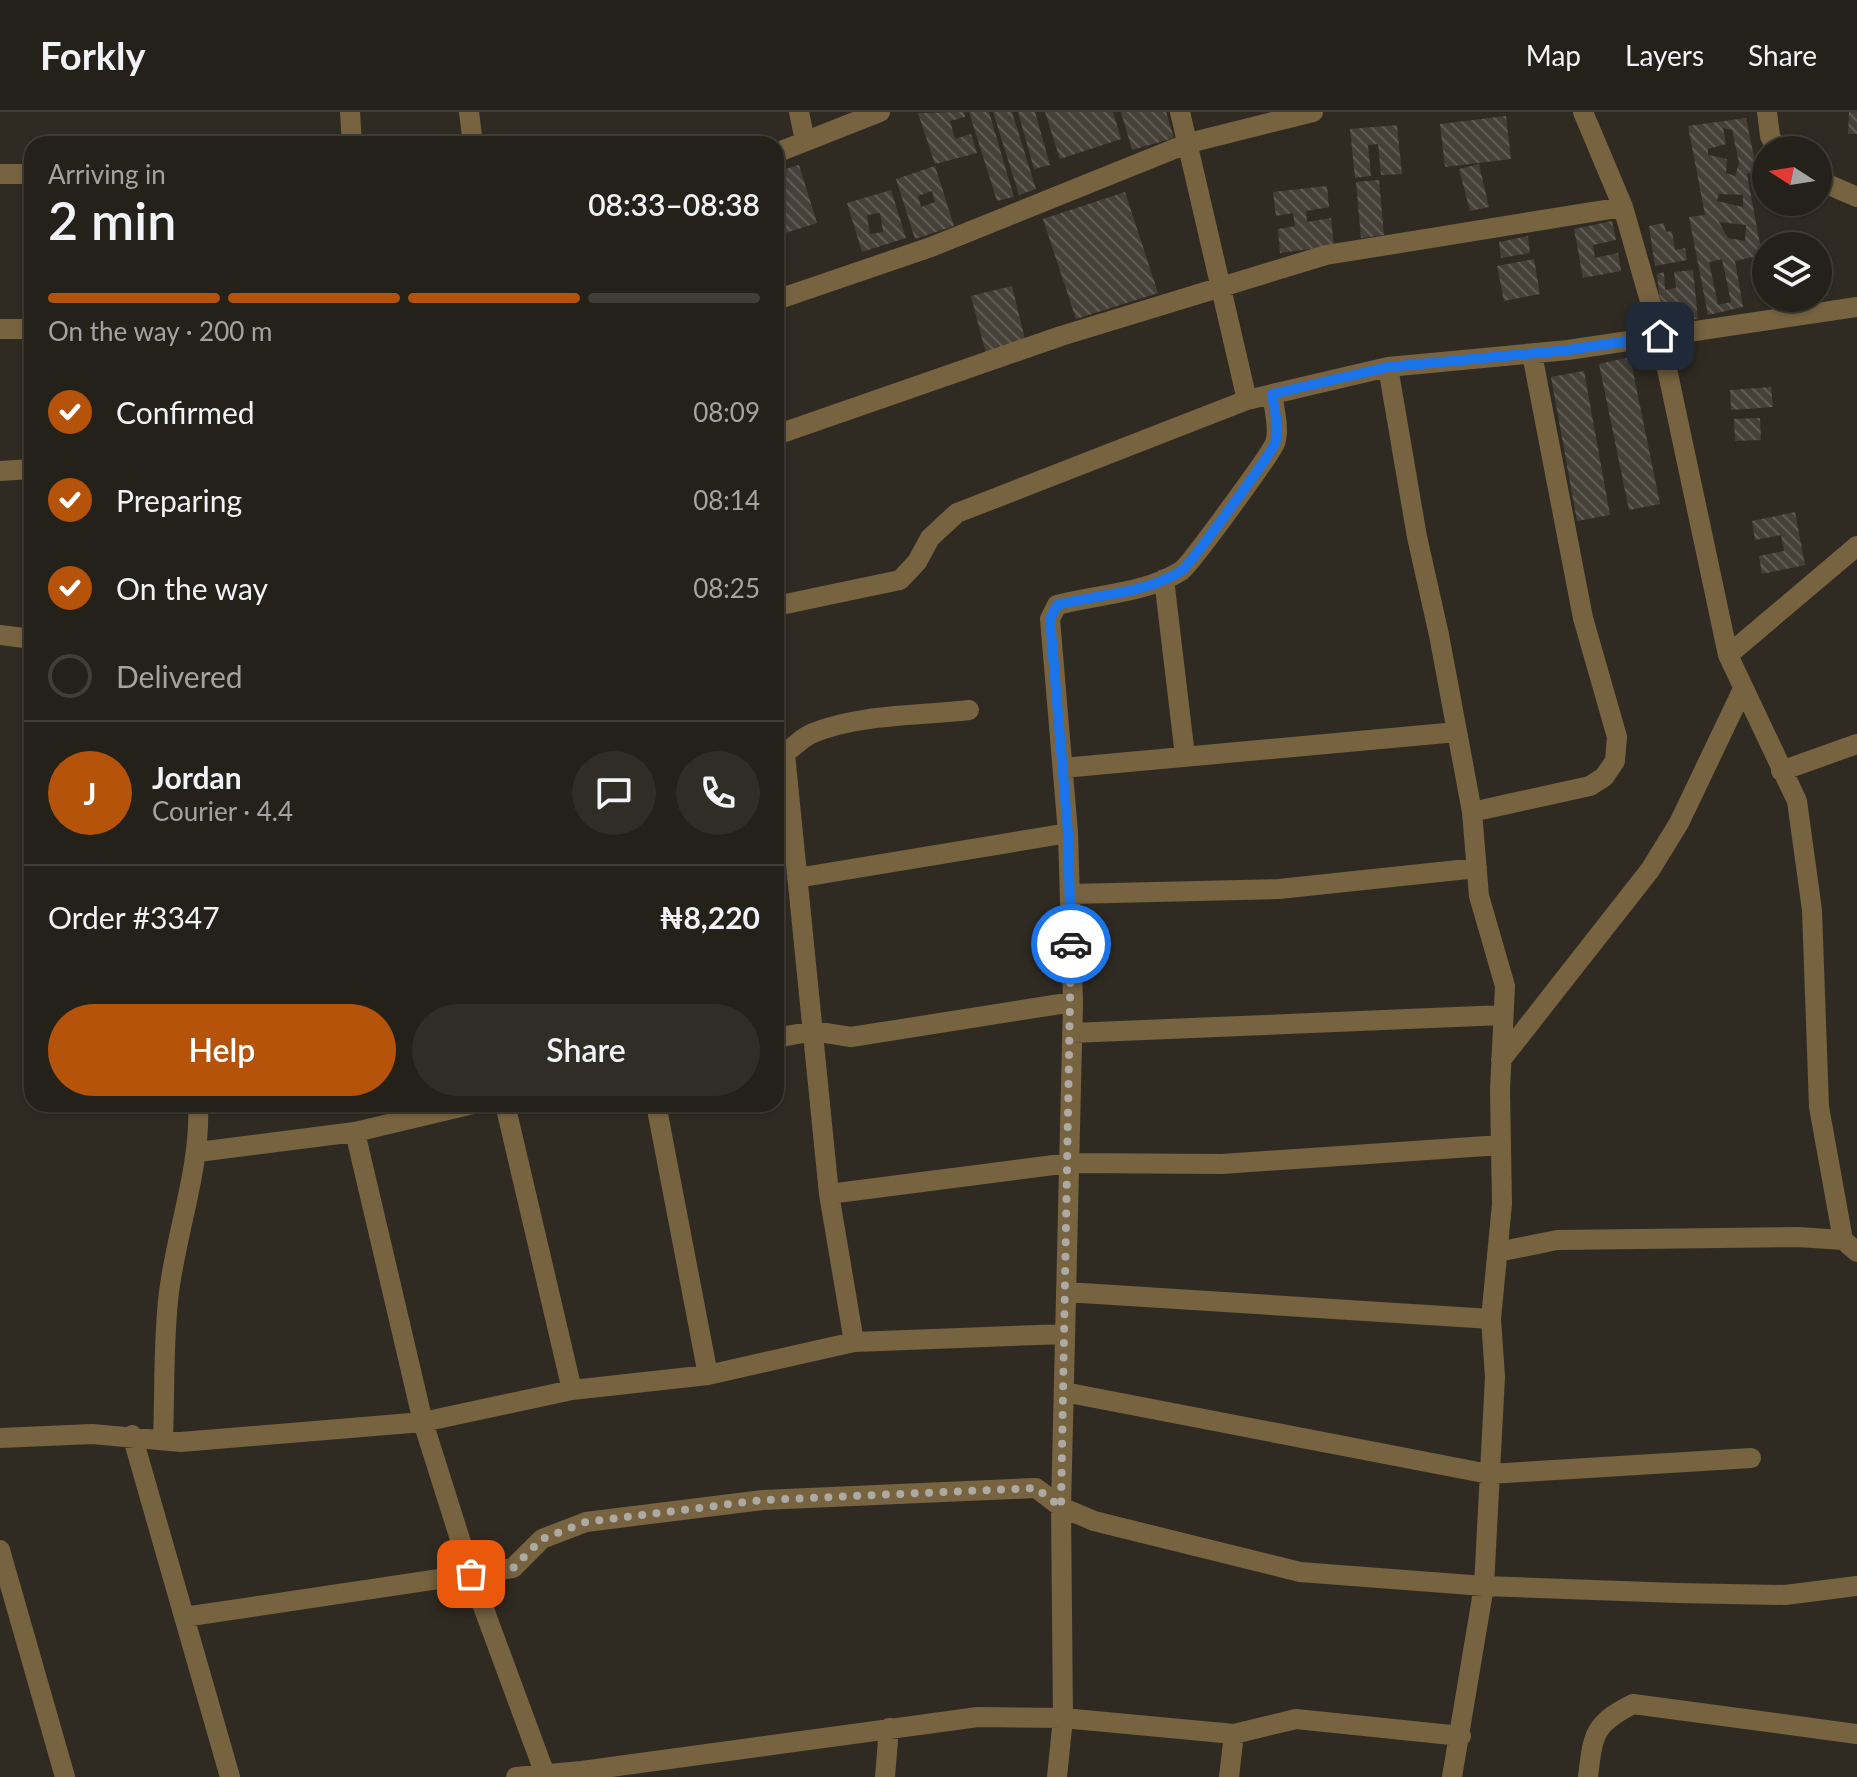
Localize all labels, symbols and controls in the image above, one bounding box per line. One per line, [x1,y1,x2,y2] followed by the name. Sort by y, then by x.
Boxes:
[40,32,146,78] text: Forkly
[1526,38,1581,72] text: Map
[1625,38,1704,72] text: Layers
[1748,38,1817,72] text: Share
[1752,136,1832,216] north arrow
[1752,136,1832,312] map controls
[48,158,166,190] text: Arriving in
[588,186,760,222] text: 08:33–08:38
[48,189,176,251] text: 2 min
[1752,232,1832,312] button: layers
[1626,302,1694,370] pin
[1638,314,1682,358] icon: home
[48,315,272,347] text: On the way · 200 m
[48,390,92,434] icon: check
[116,394,255,430] text: Confirmed
[693,396,760,428] text: 08:09
[48,478,92,522] icon: check
[116,482,242,518] text: Preparing
[693,484,760,516] text: 08:14
[48,566,92,610] icon: check
[116,570,268,606] text: On the way
[693,572,760,604] text: 08:25
[116,658,243,694] text: Delivered
[572,751,656,835] button: chat
[676,751,760,835] button: phone
[152,759,242,795] text: Jordan
[84,775,96,811] text: J
[152,795,293,827] text: Courier · 4.4
[48,899,220,935] text: Order #3347
[659,899,760,935] text: ₦8,220
[1031,904,1111,984] courier
[1049,922,1093,966] icon: car
[48,1004,396,1096] button: Help
[412,1004,760,1096] button: Share
[437,1540,505,1608] pin
[449,1552,493,1596] icon: bag

